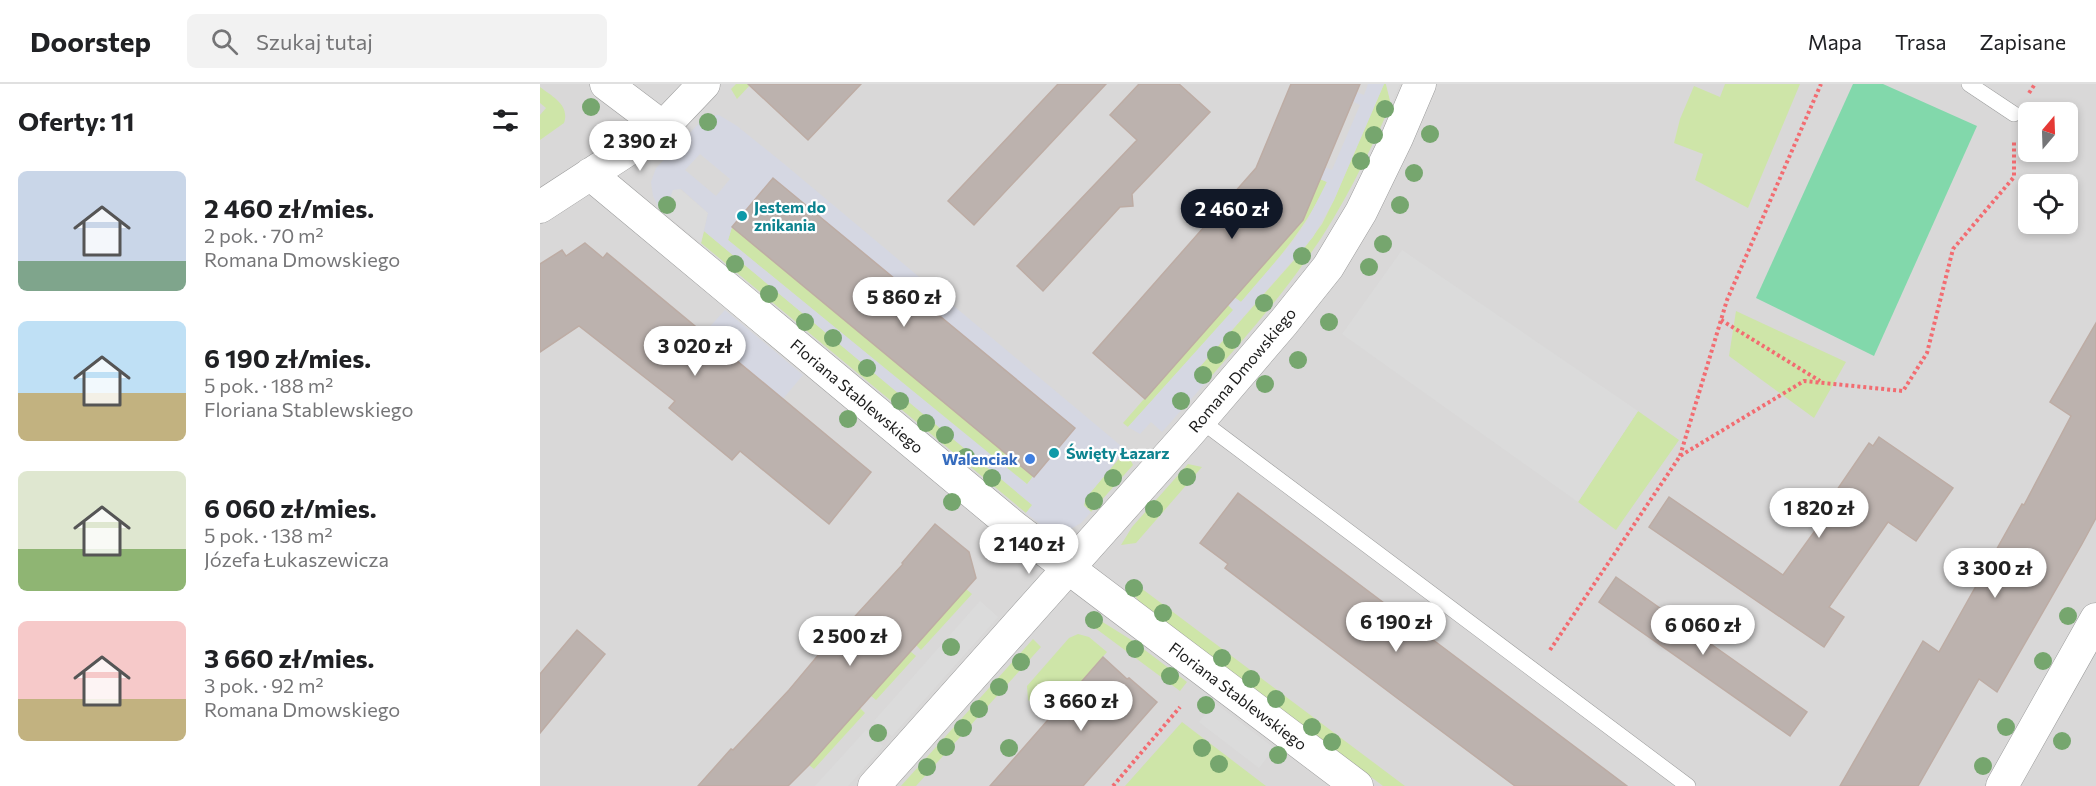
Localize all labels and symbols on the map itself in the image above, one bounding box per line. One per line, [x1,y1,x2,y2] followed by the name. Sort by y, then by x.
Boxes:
[2018,102,2078,162] north arrow
[578,121,702,172] pin: 2 390 zł
[1170,189,1294,240] pin: 2 460 zł
[754,197,826,234] place label: Jestem do znikania
[735,209,749,223] marker: Jestem do znikania
[842,277,966,328] pin: 5 860 zł
[1184,303,1299,436] street label: Romana Dmowskiego
[633,326,757,377] pin: 3 020 zł
[787,334,928,457] street label: Floriana Stablewskiego
[1066,443,1169,462] place label: Święty Łazarz
[1047,446,1061,460] marker: Święty Łazarz
[942,449,1019,468] place label: Walenciak
[1023,452,1037,466] marker: Walenciak
[1757,488,1881,539] pin: 1 820 zł
[967,524,1091,575] pin: 2 140 zł
[1933,548,2057,599] pin: 3 300 zł
[1334,602,1458,653] pin: 6 190 zł
[1641,605,1765,656] pin: 6 060 zł
[788,616,912,667] pin: 2 500 zł
[1166,638,1311,754] street label: Floriana Stablewskiego
[1019,681,1143,732] pin: 3 660 zł

